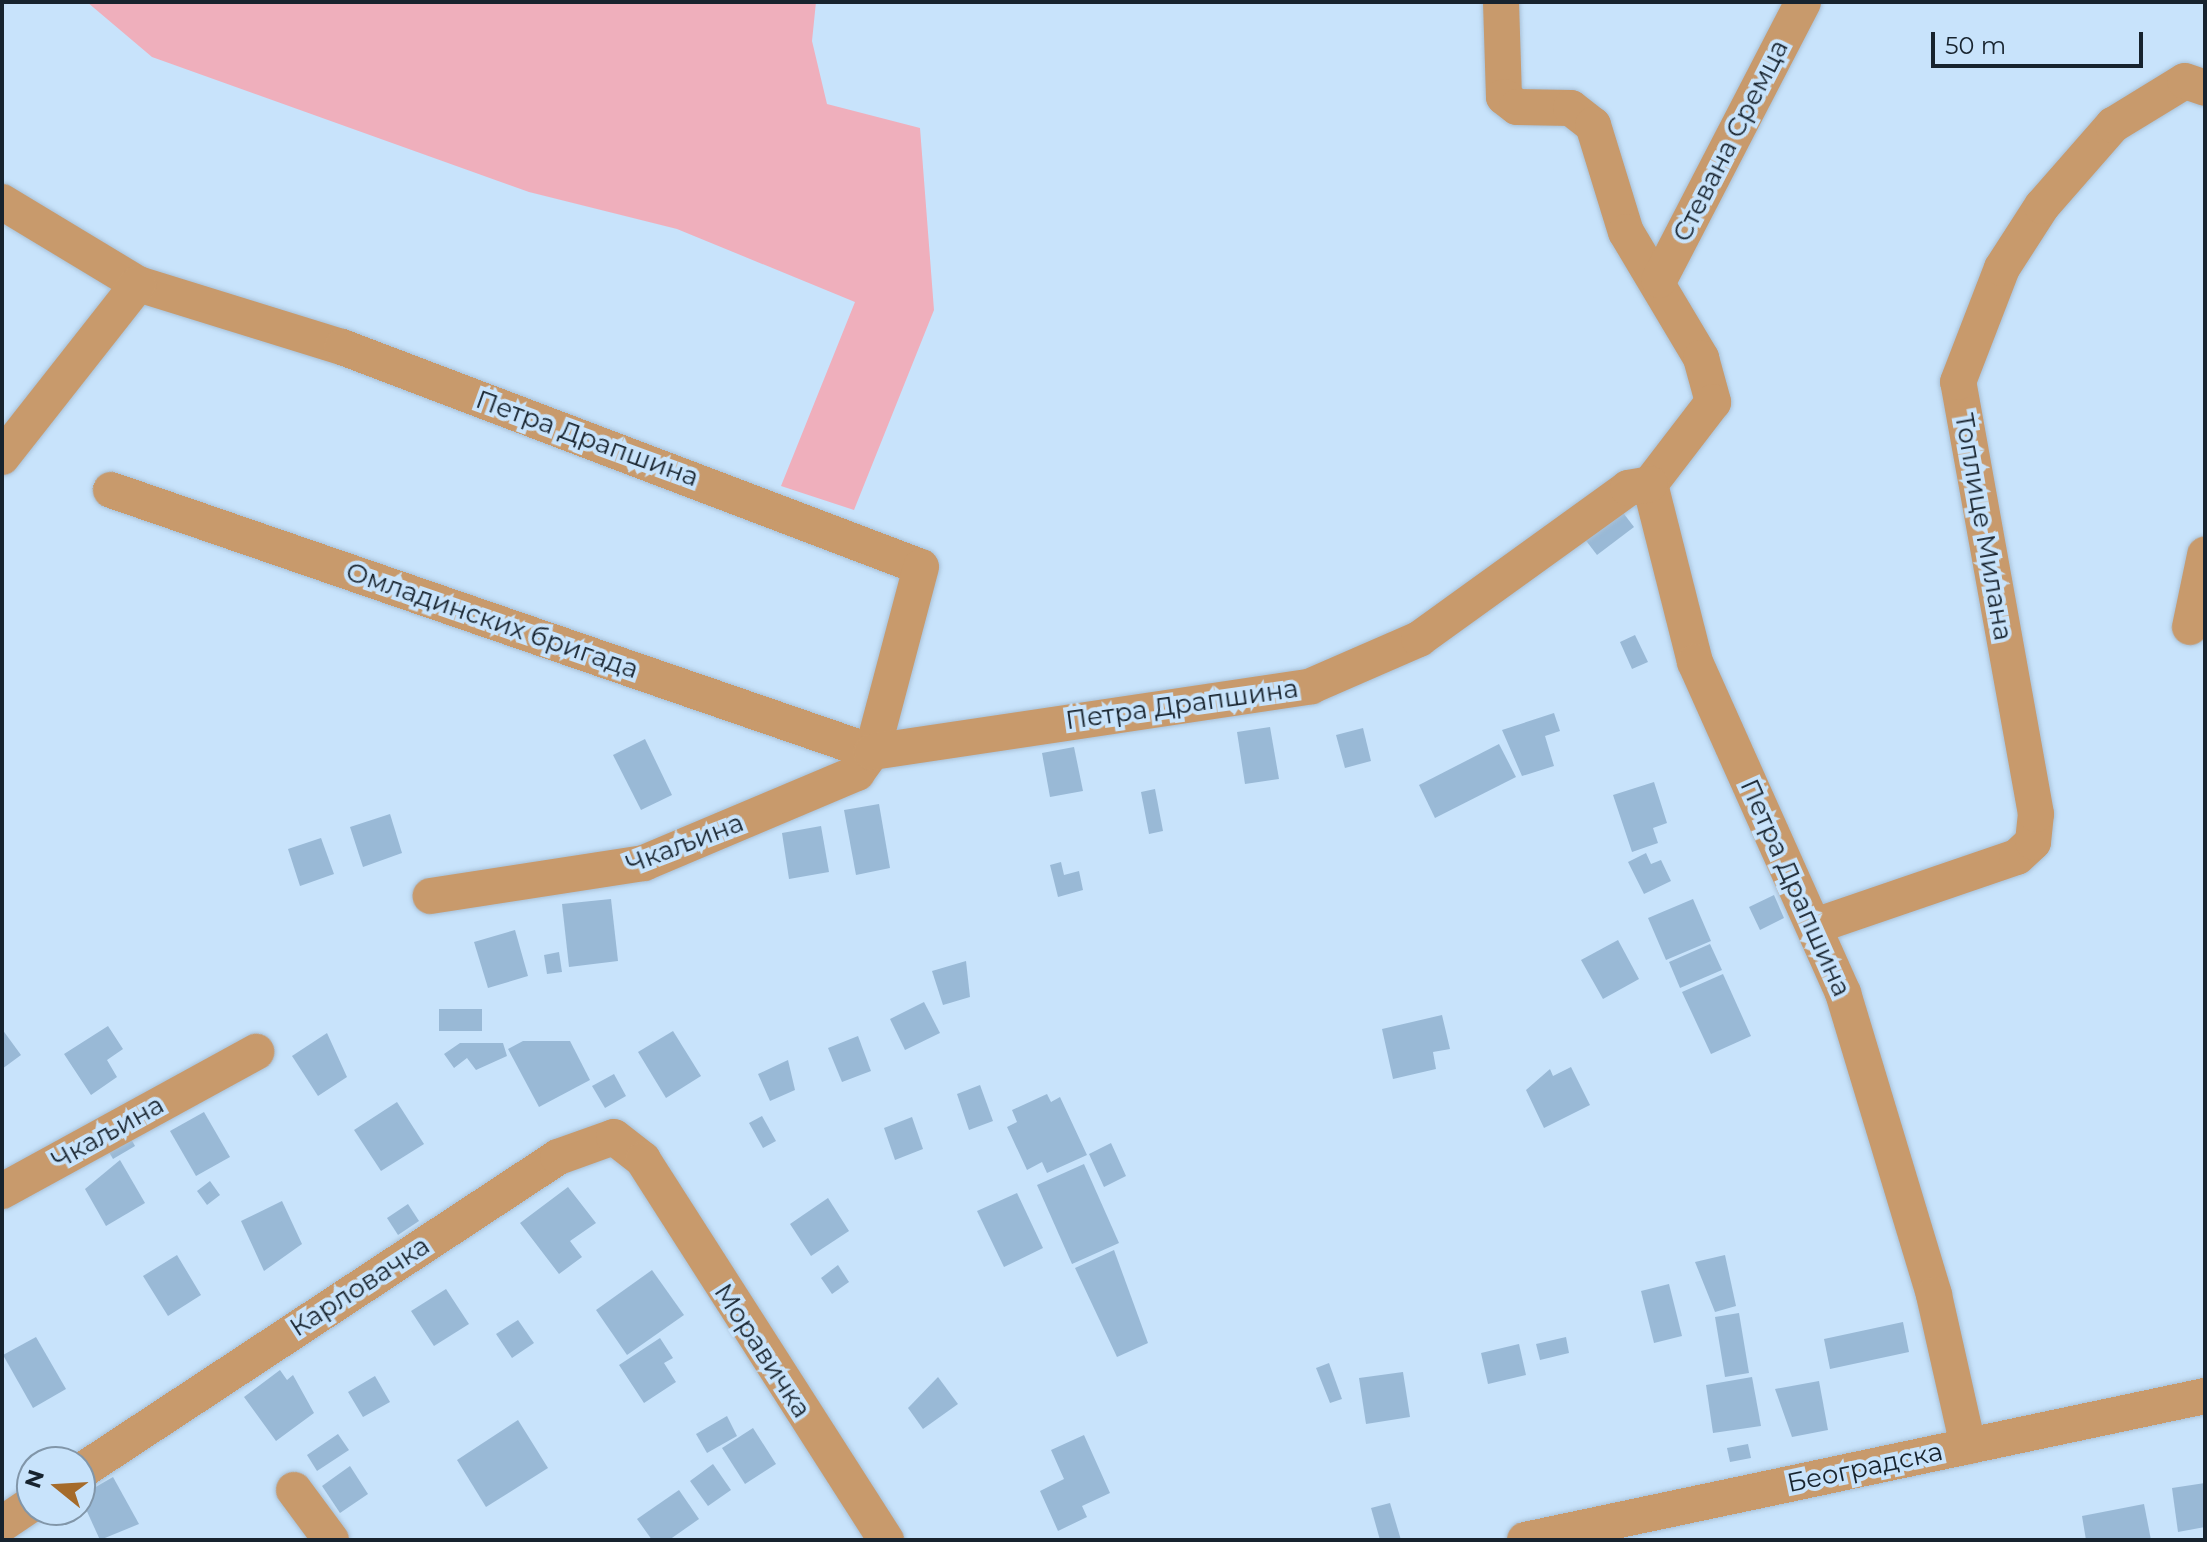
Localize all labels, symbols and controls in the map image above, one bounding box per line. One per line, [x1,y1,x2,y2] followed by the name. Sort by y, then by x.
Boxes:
[1935,16,2147,66] scale bar
[1945,31,2006,60] text: 50 m
[1667,35,1795,247] street label: Стевана Сремца
[471,384,703,494] street label: Петра Драпшина
[1948,411,2018,643] street label: Топлице Милана
[342,556,642,686] street label: Омладинских бригада
[1064,673,1300,737] street label: Петра Драпшина
[1733,774,1857,1002] street label: Петра Драпшина
[622,807,748,881] street label: Чкаљина
[47,1090,169,1176] street label: Чкаљина
[284,1230,436,1344] street label: Карловачка
[707,1278,817,1424] street label: Моравичка
[1784,1436,1946,1500] street label: Београдска
[16,1446,96,1526] north arrow
[19,1466,50,1492] text: N

